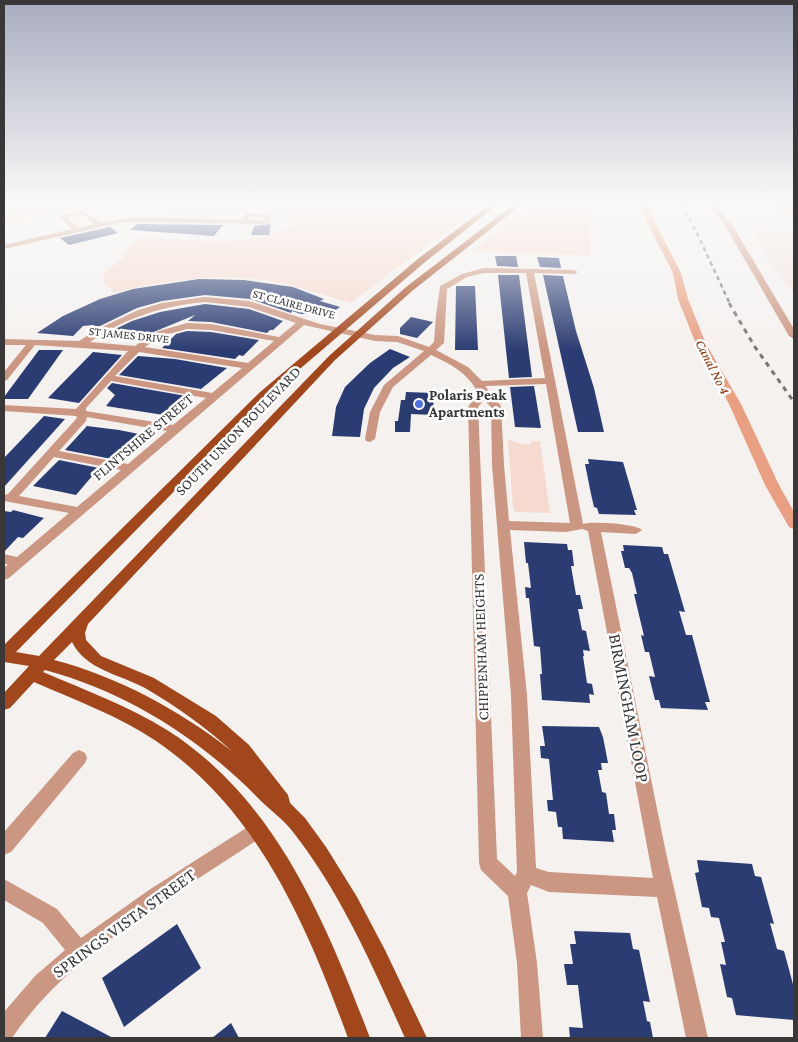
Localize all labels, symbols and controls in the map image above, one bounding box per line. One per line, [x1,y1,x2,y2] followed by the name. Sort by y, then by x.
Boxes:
[251,286,337,322] street label: ST CLAIRE DRIVE
[88,324,170,346] street label: ST JAMES DRIVE
[692,337,734,397] water label: Canal No 4
[172,363,304,499] street label: SOUTH UNION BOULEVARD
[428,387,507,420] place label: Polaris Peak Apartments
[90,390,196,484] street label: FLINTSHIRE STREET
[413,398,425,410] marker: Polaris Peak Apartments
[470,573,492,721] street label: CHIPPENHAM HEIGHTS
[605,632,653,784] street label: BIRMINGHAM LOOP
[48,864,200,982] street label: SPRINGS VISTA STREET

